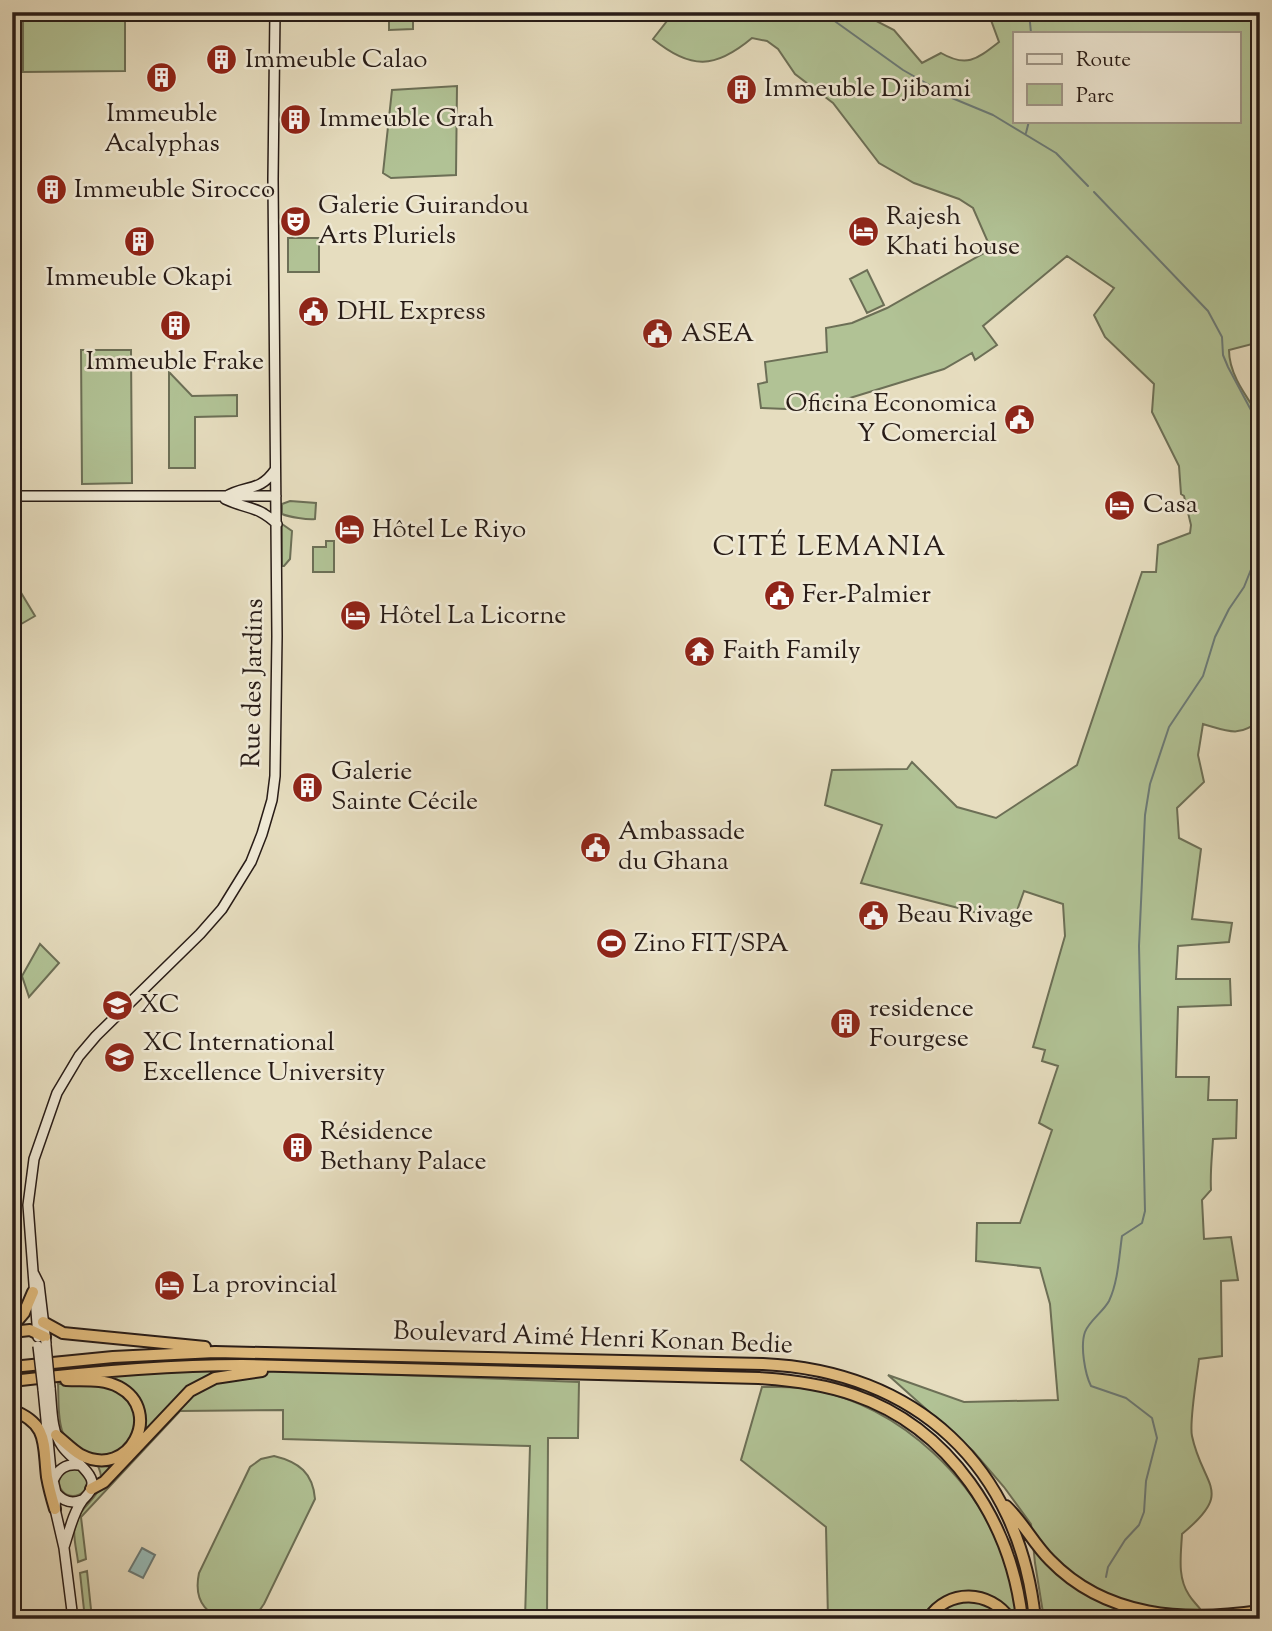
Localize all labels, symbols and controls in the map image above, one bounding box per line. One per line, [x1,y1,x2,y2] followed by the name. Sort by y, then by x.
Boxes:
[1013,32,1240,122] legend
[245,42,428,79] place label: Immeuble Calao
[205,43,239,77] building icon: Immeuble Calao
[1076,46,1131,76] text: Route
[145,61,179,95] building icon: Immeuble Acalyphas
[764,71,971,108] place label: Immeuble Djibami
[724,72,758,106] building icon: Immeuble Djibami
[1076,82,1114,112] text: Parc
[104,96,220,163] place label: Immeuble Acalyphas
[319,101,494,138] place label: Immeuble Grah
[279,102,313,136] building icon: Immeuble Grah
[74,172,275,209] place label: Immeuble Sirocco
[34,173,68,207] building icon: Immeuble Sirocco
[318,188,529,255] place label: Galerie Guirandou Arts Pluriels
[886,199,1020,266] place label: Rajesh Khati house
[278,204,312,238] theatre icon: Galerie Guirandou Arts Pluriels
[846,215,880,249] hotel icon: Rajesh Khati house
[122,225,156,259] building icon: Immeuble Okapi
[46,260,232,297] place label: Immeuble Okapi
[337,294,486,331] place label: DHL Express
[297,295,331,329] public building icon: DHL Express
[158,309,192,343] building icon: Immeuble Frake
[681,316,754,353] place label: ASEA
[641,317,675,351] public building icon: ASEA
[86,344,264,381] place label: Immeuble Frake
[785,386,997,453] place label: Oficina Economica Y Comercial
[1003,402,1037,436] public building icon: Oficina Economica Y Comercial
[1143,487,1198,524] place label: Casa
[1103,488,1137,522] hotel icon: Casa
[372,512,526,549] place label: Hôtel Le Riyo
[332,513,366,547] hotel icon: Hôtel Le Riyo
[713,528,947,568] district label: CITÉ LEMANIA
[802,577,931,614] place label: Fer-Palmier
[762,578,796,612] public building icon: Fer-Palmier
[234,598,274,768] street label: Rue des Jardins
[379,598,566,635] place label: Hôtel La Licorne
[339,599,373,633] hotel icon: Hôtel La Licorne
[723,633,861,670] place label: Faith Family
[683,634,717,668] temple icon: Faith Family
[331,754,478,821] place label: Galerie Sainte Cécile
[291,770,325,804] building icon: Galerie Sainte Cécile
[618,814,745,881] place label: Ambassade du Ghana
[578,830,612,864] public building icon: Ambassade du Ghana
[897,897,1033,934] place label: Beau Rivage
[857,898,891,932] public building icon: Beau Rivage
[634,926,789,963] place label: Zino FIT/SPA
[594,927,628,961] sports icon: Zino FIT/SPA
[140,987,180,1024] place label: XC
[100,988,134,1022] school or university icon: XC
[869,991,974,1058] place label: residence Fourgese
[829,1007,863,1041] building icon: residence Fourgese
[143,1025,385,1092] place label: XC International Excellence University
[103,1041,137,1075] school or university icon: XC International Excellence University
[320,1114,487,1181] place label: Résidence Bethany Palace
[280,1130,314,1164] building icon: Résidence Bethany Palace
[192,1267,337,1304] place label: La provincial
[152,1268,186,1302] hotel icon: La provincial
[392,1314,794,1364] street label: Boulevard Aimé Henri Konan Bedie

